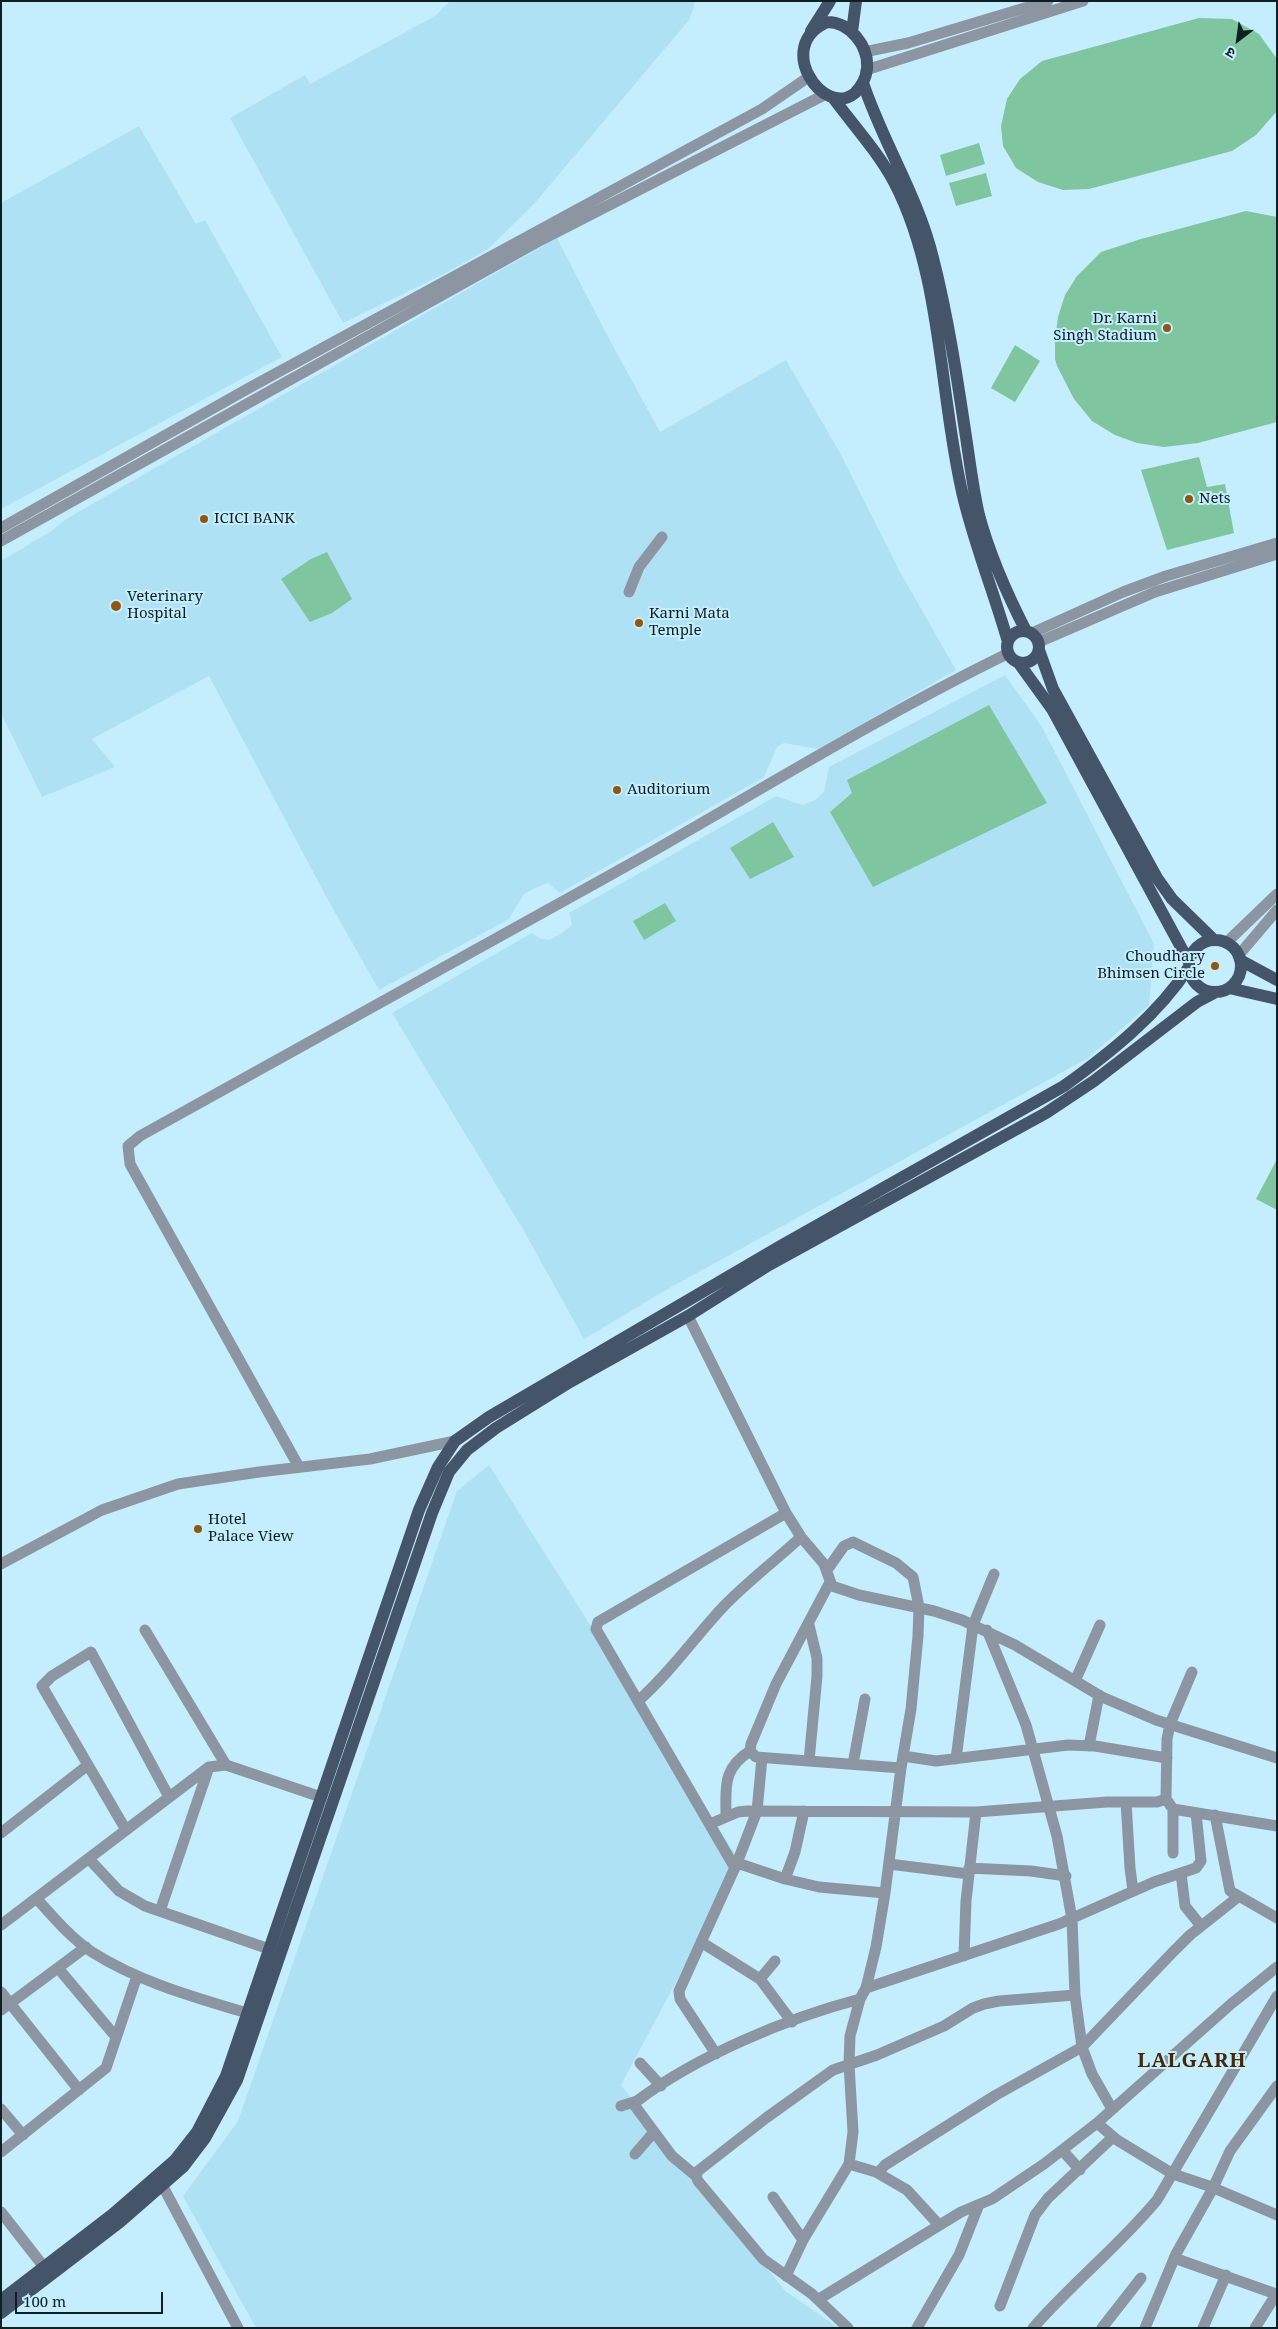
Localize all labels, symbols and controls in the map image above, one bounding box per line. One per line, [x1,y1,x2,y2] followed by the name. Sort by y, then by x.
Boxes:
[1213,15,1263,65] north arrow
[1222,43,1239,64] text: उ
[1053,310,1157,345] place label: Dr. Karni Singh Stadium
[1161,322,1173,334] marker: Dr. Karni Singh Stadium
[1199,490,1231,508] place label: Nets
[1183,493,1195,505] marker: Nets
[214,510,295,528] place label: ICICI BANK
[198,513,210,525] marker: ICICI BANK
[127,588,203,623] place label: Veterinary Hospital
[109,599,123,613] marker: Veterinary Hospital
[649,605,730,640] place label: Karni Mata Temple
[633,617,645,629] marker: Karni Mata Temple
[627,781,710,799] place label: Auditorium
[611,784,623,796] marker: Auditorium
[1097,948,1205,983] place label: Choudhary Bhimsen Circle
[1209,960,1221,972] marker: Choudhary Bhimsen Circle
[208,1511,294,1546] place label: Hotel Palace View
[192,1523,204,1535] marker: Hotel Palace View
[1136,2049,1248,2073] district label: LALGARH
[18,2282,165,2314] scale bar
[23,2291,66,2311] text: 100 m

